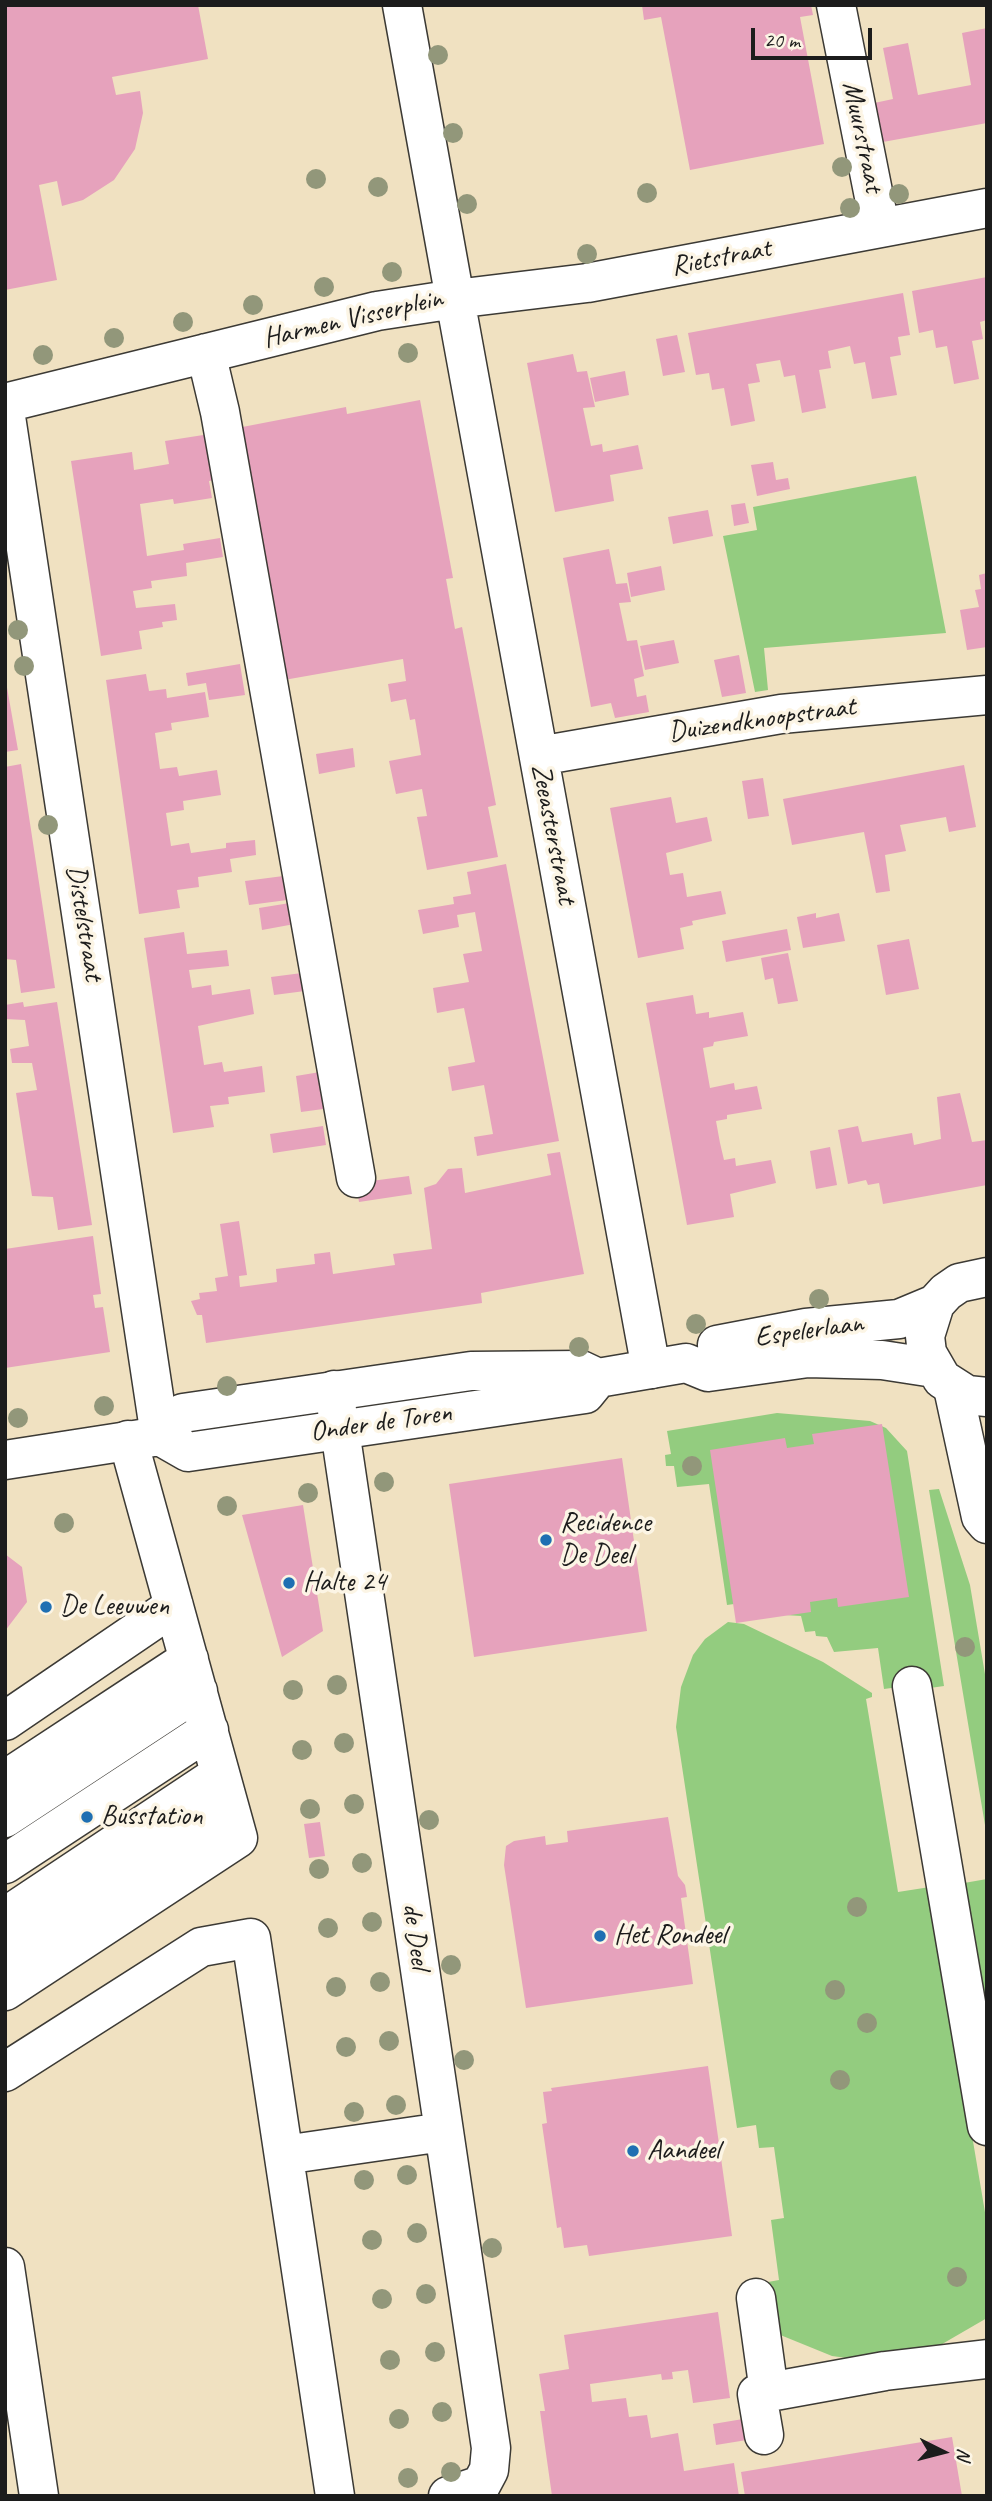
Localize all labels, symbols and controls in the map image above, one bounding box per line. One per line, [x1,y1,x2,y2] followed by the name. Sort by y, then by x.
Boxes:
[754,14,875,58] scale bar
[764,27,800,53] text: 20 m
[834,78,890,196] street label: Muurstraat
[668,232,774,284] street label: Rietstraat
[260,282,446,356] street label: Harmen Visserplein
[666,690,858,750] street label: Duizendknoopstraat
[523,761,583,907] street label: Zeeasterstraat
[58,863,110,983] street label: Distelstraat
[753,1307,865,1355] street label: Espelerlaan
[308,1396,454,1450] street label: Onder de Toren
[560,1507,651,1573] place label: Recidence De Deel
[538,1532,554,1548] marker: Recidence De Deel
[303,1566,386,1600] place label: Halte 24
[281,1575,297,1591] marker: Halte 24
[60,1590,169,1624] place label: De Leeuwen
[38,1599,54,1615] marker: De Leeuwen
[101,1800,202,1834] place label: Busstation
[79,1809,95,1825] marker: Busstation
[394,1901,436,1971] street label: de Deel
[614,1919,726,1953] place label: Het Rondeel
[592,1928,608,1944] marker: Het Rondeel
[647,2134,720,2168] place label: Aandeel
[625,2143,641,2159] marker: Aandeel
[908,2417,978,2487] north arrow
[951,2447,976,2461] text: N

